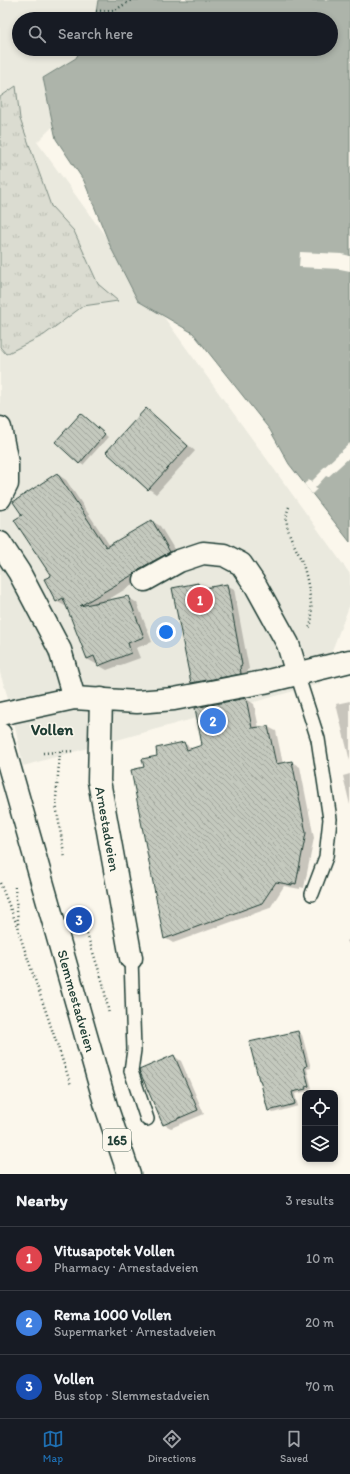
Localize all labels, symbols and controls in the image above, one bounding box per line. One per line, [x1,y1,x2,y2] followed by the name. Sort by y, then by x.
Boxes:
[12,12,338,56] search box
[26,23,48,45] icon: search
[58,25,133,43] text: Search here
[187,585,213,615] pin: 1
[156,622,176,642] your location
[200,706,226,736] pin: 2
[31,720,74,739] district label: Vollen
[91,785,123,873] street label: Arnestadveien
[66,905,92,935] pin: 3
[53,948,99,1055] street label: Slemmestadveien
[302,1090,338,1162] map controls
[302,1090,338,1126] button: locate
[302,1126,338,1162] button: layers
[103,1129,131,1151] road number: 165
[16,1190,68,1210] text: Nearby
[285,1193,334,1208] text: 3 results
[54,1242,174,1260] text: Vitusapotek Vollen
[26,1251,32,1266] text: 1
[306,1251,334,1266] text: 10 m
[54,1260,198,1275] text: Pharmacy · Arnestadveien
[54,1306,172,1324] text: Rema 1000 Vollen
[26,1315,32,1330] text: 2
[305,1315,334,1330] text: 20 m
[54,1324,216,1339] text: Supermarket · Arnestadveien
[54,1370,94,1388] text: Vollen
[25,1379,33,1394] text: 3
[306,1379,334,1394] text: 70 m
[54,1388,209,1403] text: Bus stop · Slemmestadveien
[42,1428,64,1465] tab: Map
[148,1428,196,1465] tab: Directions
[280,1428,308,1465] tab: Saved

